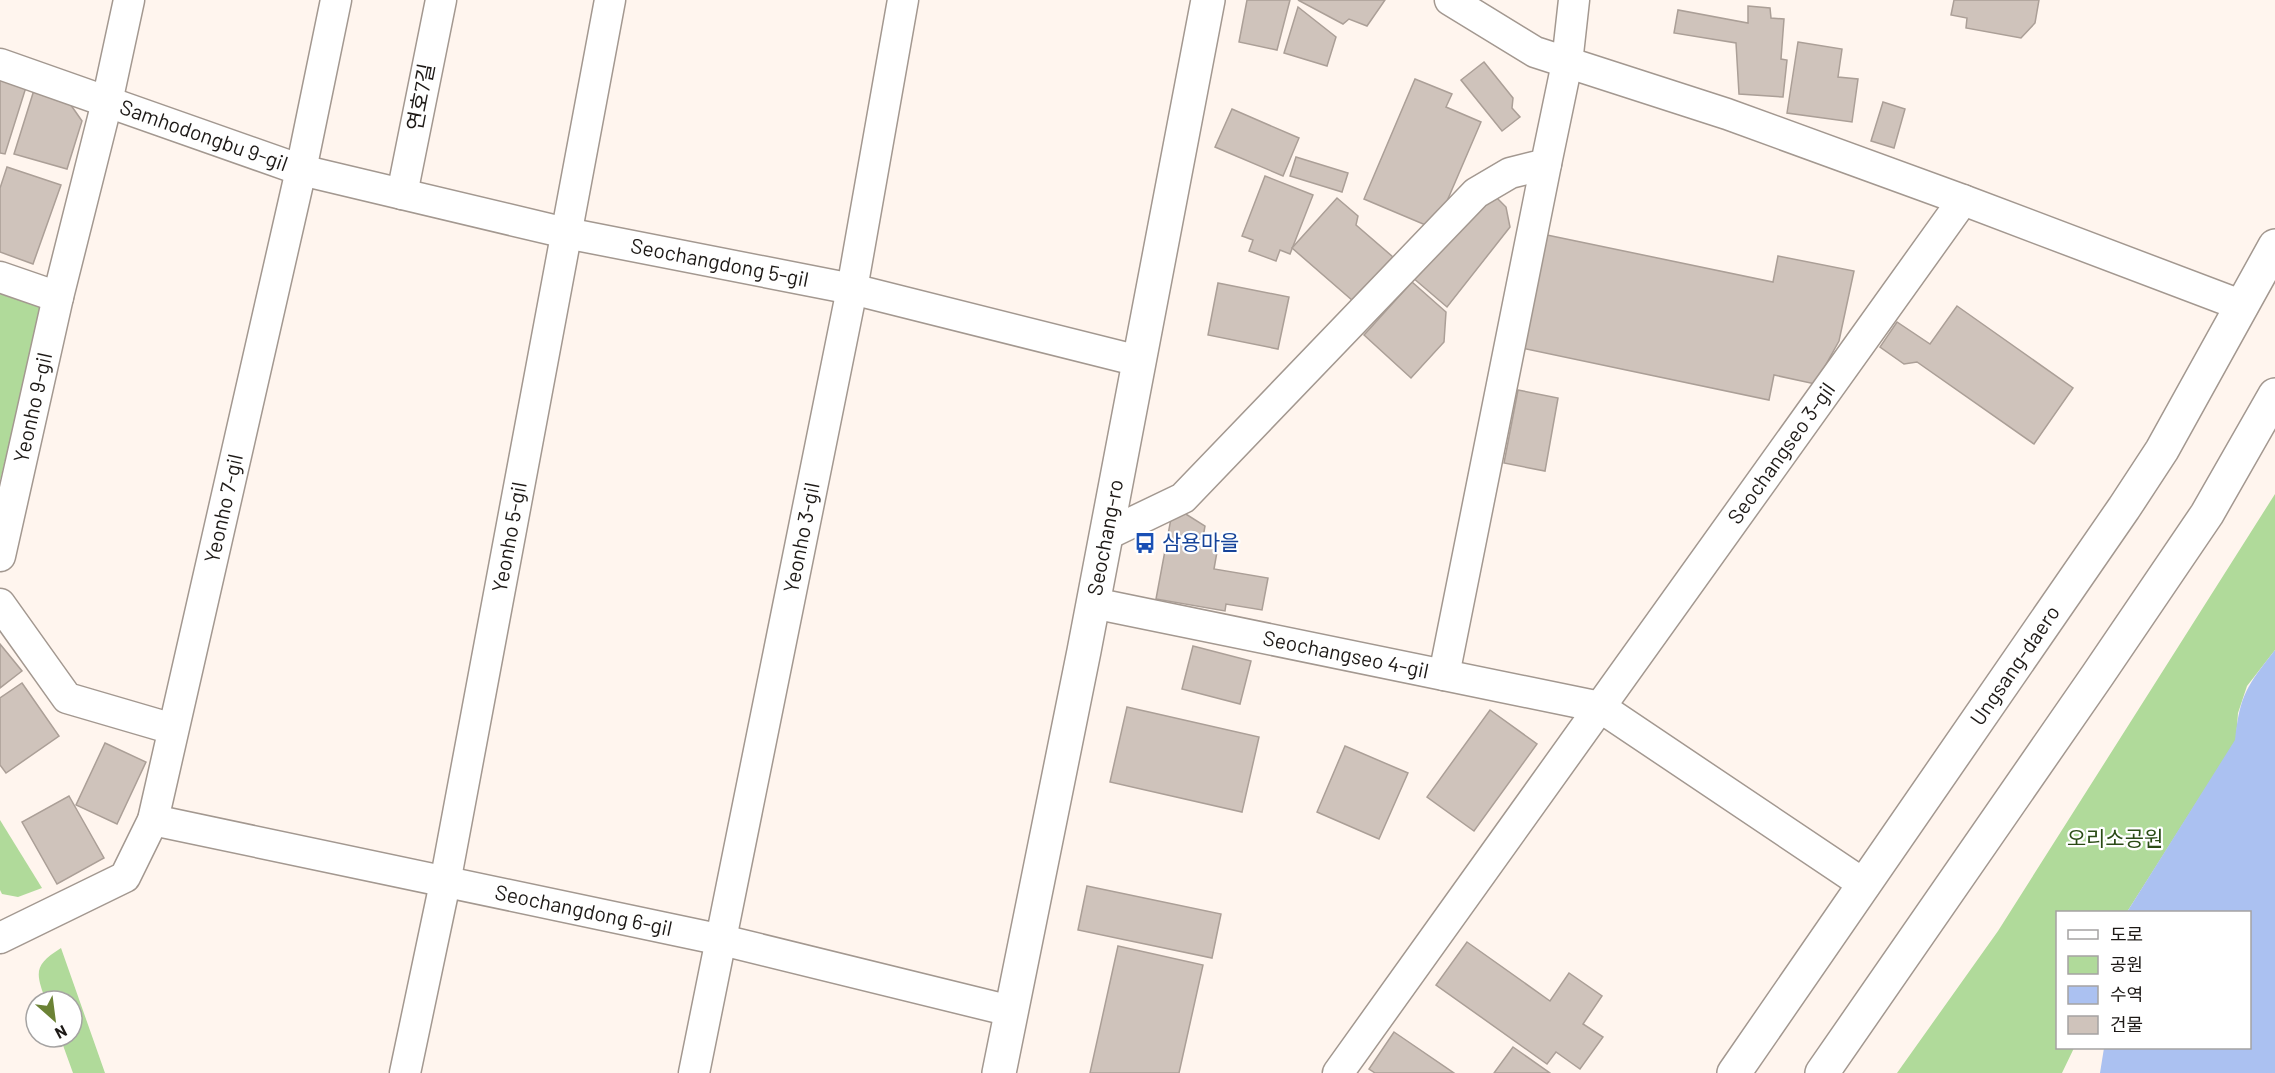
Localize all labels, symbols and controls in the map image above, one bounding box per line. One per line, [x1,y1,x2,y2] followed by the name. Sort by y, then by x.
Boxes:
[401,61,438,132] street label: 연호7길
[117,93,291,175] street label: Samhodongbu 9-gil
[629,232,811,291] street label: Seochangdong 5-gil
[7,350,56,465] street label: Yeonho 9-gil
[1721,377,1839,528] street label: Seochangseo 3-gil
[198,451,247,565] street label: Yeonho 7-gil
[1081,477,1127,597] street label: Seochang-ro
[486,480,531,594] street label: Yeonho 5-gil
[777,480,824,595] street label: Yeonho 3-gil
[1162,529,1239,554] place label: 삼용마을
[1133,531,1157,555] bus stop icon: 삼용마을
[1964,600,2064,730] street label: Ungsang-daero
[1261,624,1431,683] street label: Seochangseo 4-gil
[2067,825,2163,850] park label: 오리소공원
[493,878,675,940] street label: Seochangdong 6-gil
[2056,911,2251,1049] legend
[2110,923,2143,945] text: 도로
[2110,953,2143,975] text: 공원
[2110,983,2143,1005] text: 수역
[24,989,84,1049] north arrow
[2110,1013,2143,1035] text: 건물
[52,1022,70,1044] text: N

